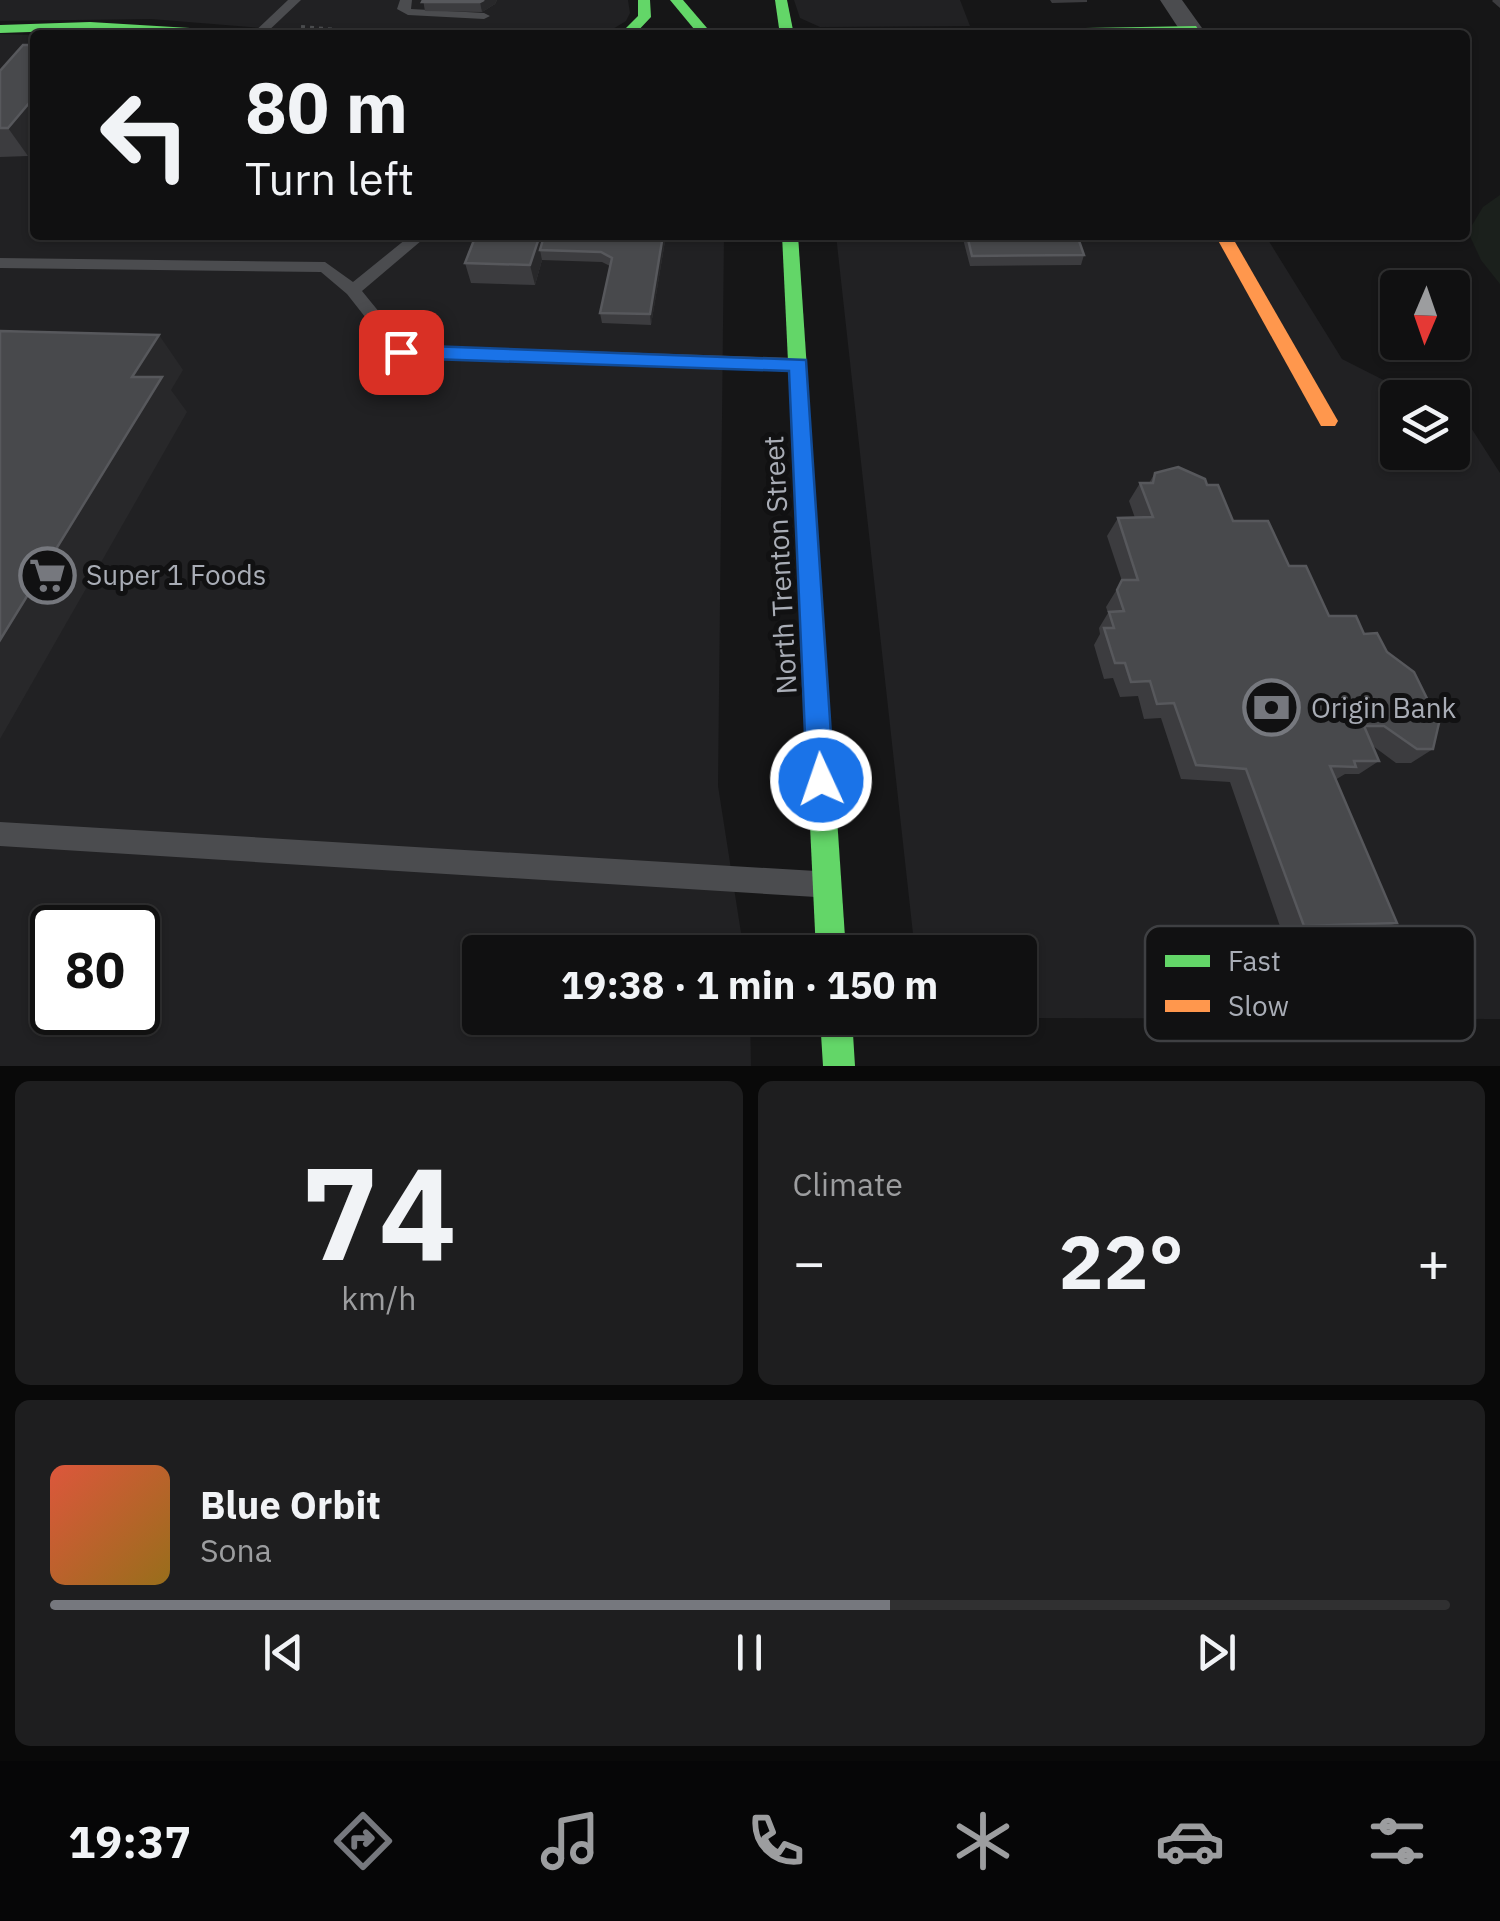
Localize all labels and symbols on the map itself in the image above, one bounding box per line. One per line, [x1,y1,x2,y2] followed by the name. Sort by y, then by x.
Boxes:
[1380,270,1470,360] north arrow
[359,310,444,395] pin
[754,435,805,695] street label: North Trenton Street
[17,545,77,605] supermarket icon: Super 1 Foods
[86,556,266,593] place label: Super 1 Foods
[1242,678,1302,738] bank icon: Origin Bank
[1311,689,1457,726] place label: Origin Bank
[769,728,873,832] position arrow
[30,905,160,1035] speed limit sign: 80
[1145,926,1475,1041] legend
[1228,942,1281,979] text: Fast
[1228,987,1289,1024] text: Slow

